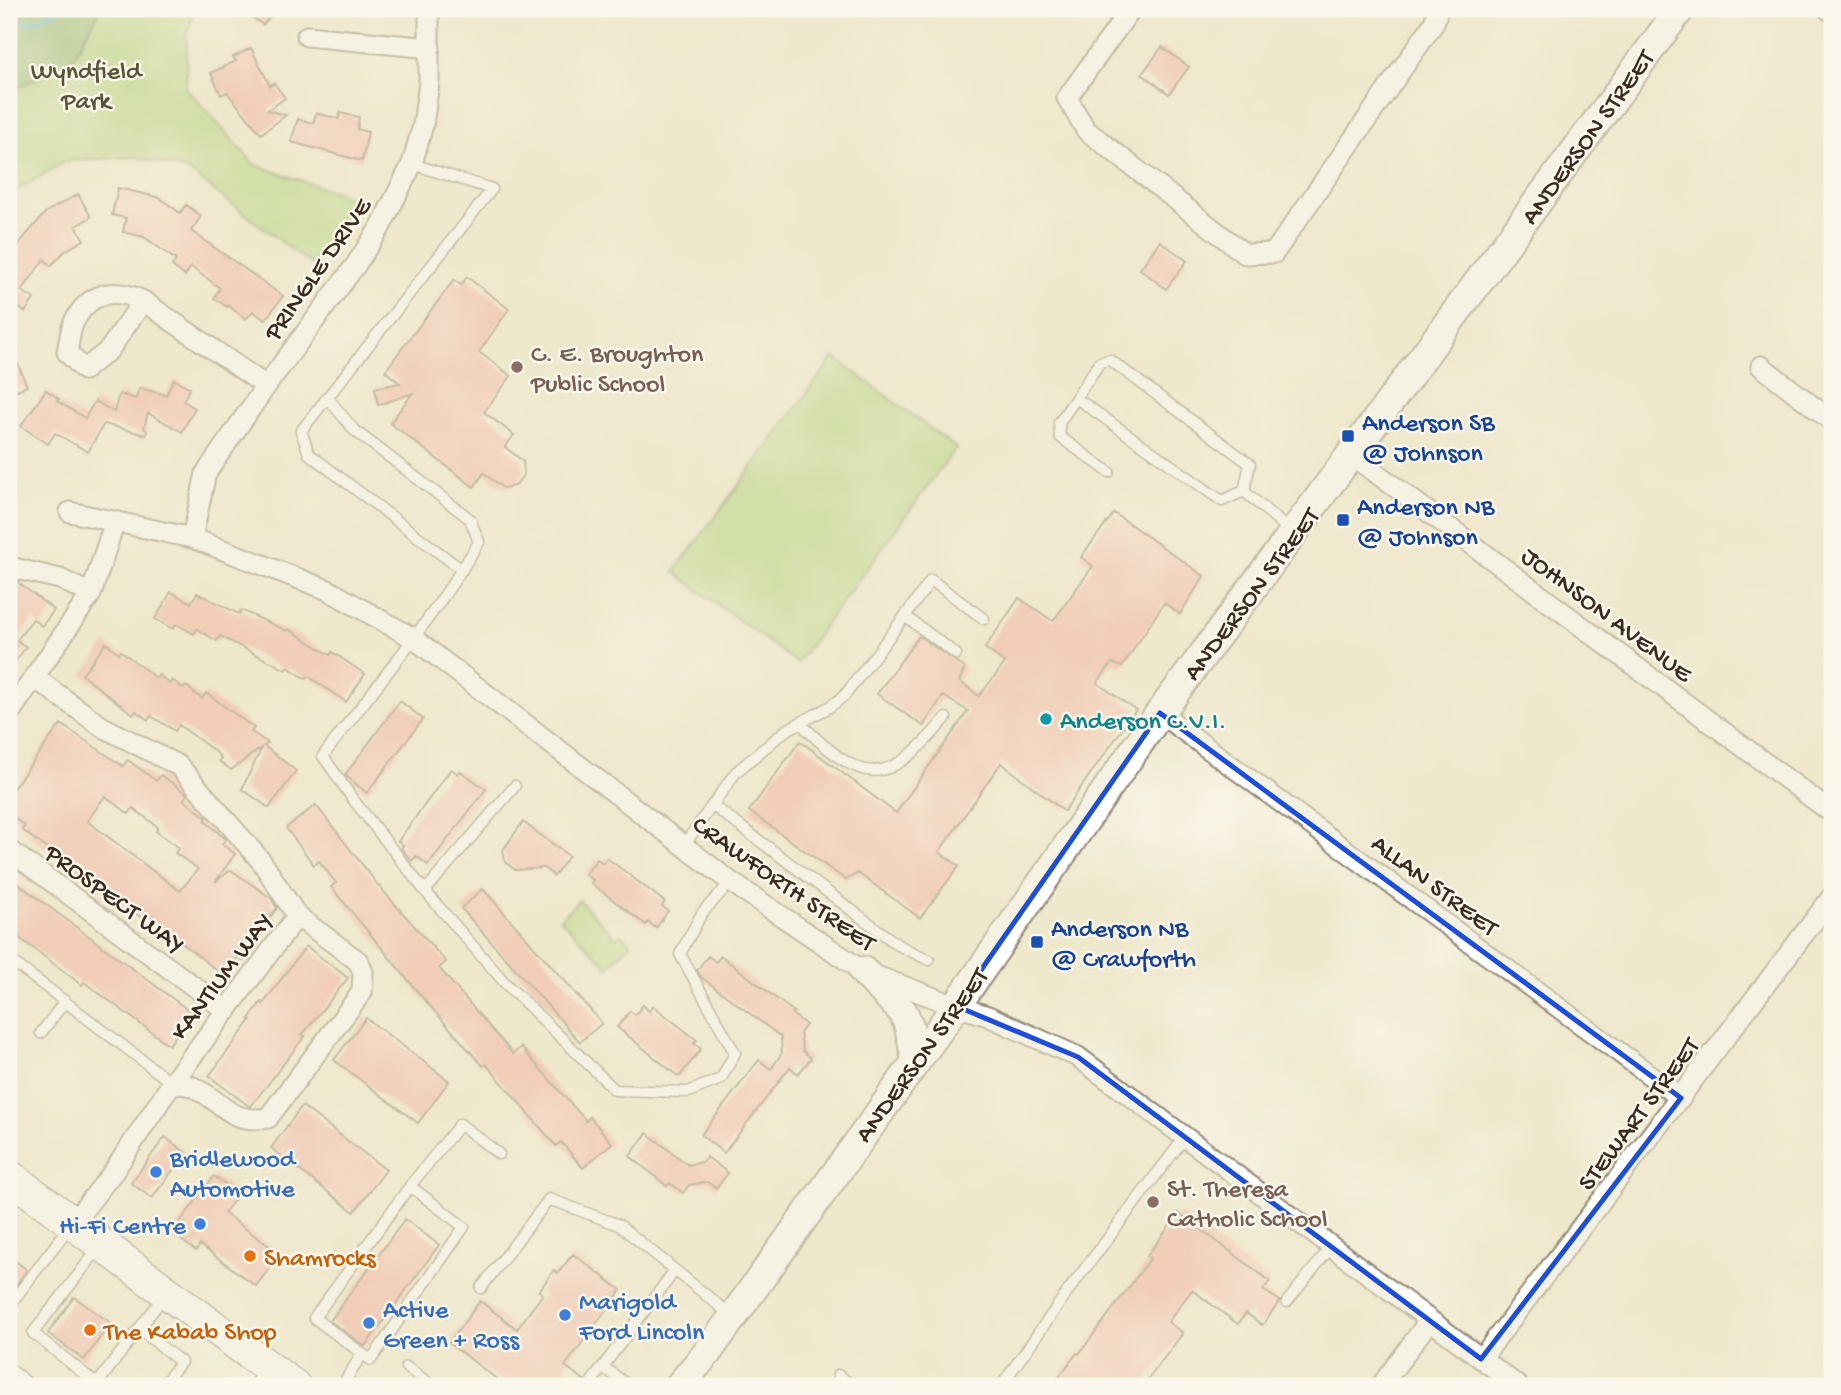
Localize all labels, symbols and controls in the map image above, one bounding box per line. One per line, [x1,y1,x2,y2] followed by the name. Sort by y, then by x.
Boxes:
[1516,45,1664,232] street label: ANDERSON STREET
[31,58,143,119] park label: Wyndfield Park
[259,193,381,349] street label: PRINGLE DRIVE
[530,341,704,402] place label: C. E. Broughton Public School
[509,359,525,375] marker: C. E. Broughton Public School
[1362,410,1495,471] place label: Anderson SB @ Johnson
[1340,428,1356,444] marker: Anderson SB @ Johnson
[1357,494,1495,555] place label: Anderson NB @ Johnson
[1179,503,1329,688] street label: ANDERSON STREET
[1335,512,1351,528] marker: Anderson NB @ Johnson
[1514,542,1698,692] street label: JOHNSON AVENUE
[1060,708,1226,739] place label: Anderson C.V.I.
[1038,711,1054,727] marker: Anderson C.V.I.
[685,811,881,961] street label: CRAWFORTH STREET
[1364,830,1504,946] street label: ALLAN STREET
[36,839,190,962] street label: PROSPECT WAY
[166,908,282,1048] street label: KANTIUM WAY
[1051,916,1196,977] place label: Anderson NB @ Crawforth
[1029,934,1045,950] marker: Anderson NB @ Crawforth
[850,963,998,1150] street label: ANDERSON STREET
[1573,1032,1709,1198] street label: STEWART STREET
[169,1146,297,1207] place label: Bridlewood Automotive
[148,1164,164,1180] marker: Bridlewood Automotive
[1167,1176,1328,1237] place label: St. Theresa Catholic School
[1145,1194,1161,1210] marker: St. Theresa Catholic School
[59,1213,187,1244] place label: Hi-Fi Centre
[192,1216,208,1232] marker: Hi-Fi Centre
[264,1245,377,1276] place label: Shamrocks
[242,1248,258,1264] marker: Shamrocks
[578,1289,705,1350] place label: Marigold Ford Lincoln
[383,1297,520,1358] place label: Active Green + Ross
[557,1307,573,1323] marker: Marigold Ford Lincoln
[361,1315,377,1331] marker: Active Green + Ross
[102,1319,277,1350] place label: The Kabab Shop
[82,1322,98,1338] marker: The Kabab Shop

